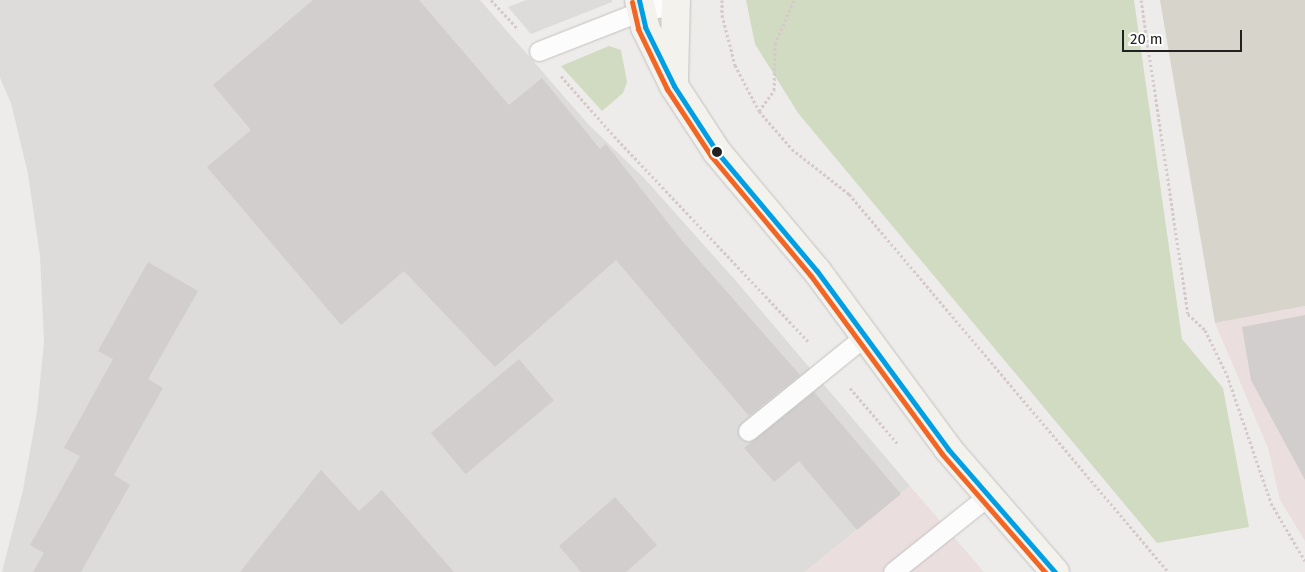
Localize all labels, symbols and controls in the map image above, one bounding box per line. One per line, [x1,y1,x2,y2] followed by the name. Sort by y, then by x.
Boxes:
[1125,20,1245,52] scale bar
[1130,30,1163,48] text: 20 m
[712,147,722,157] unlabelled marker

